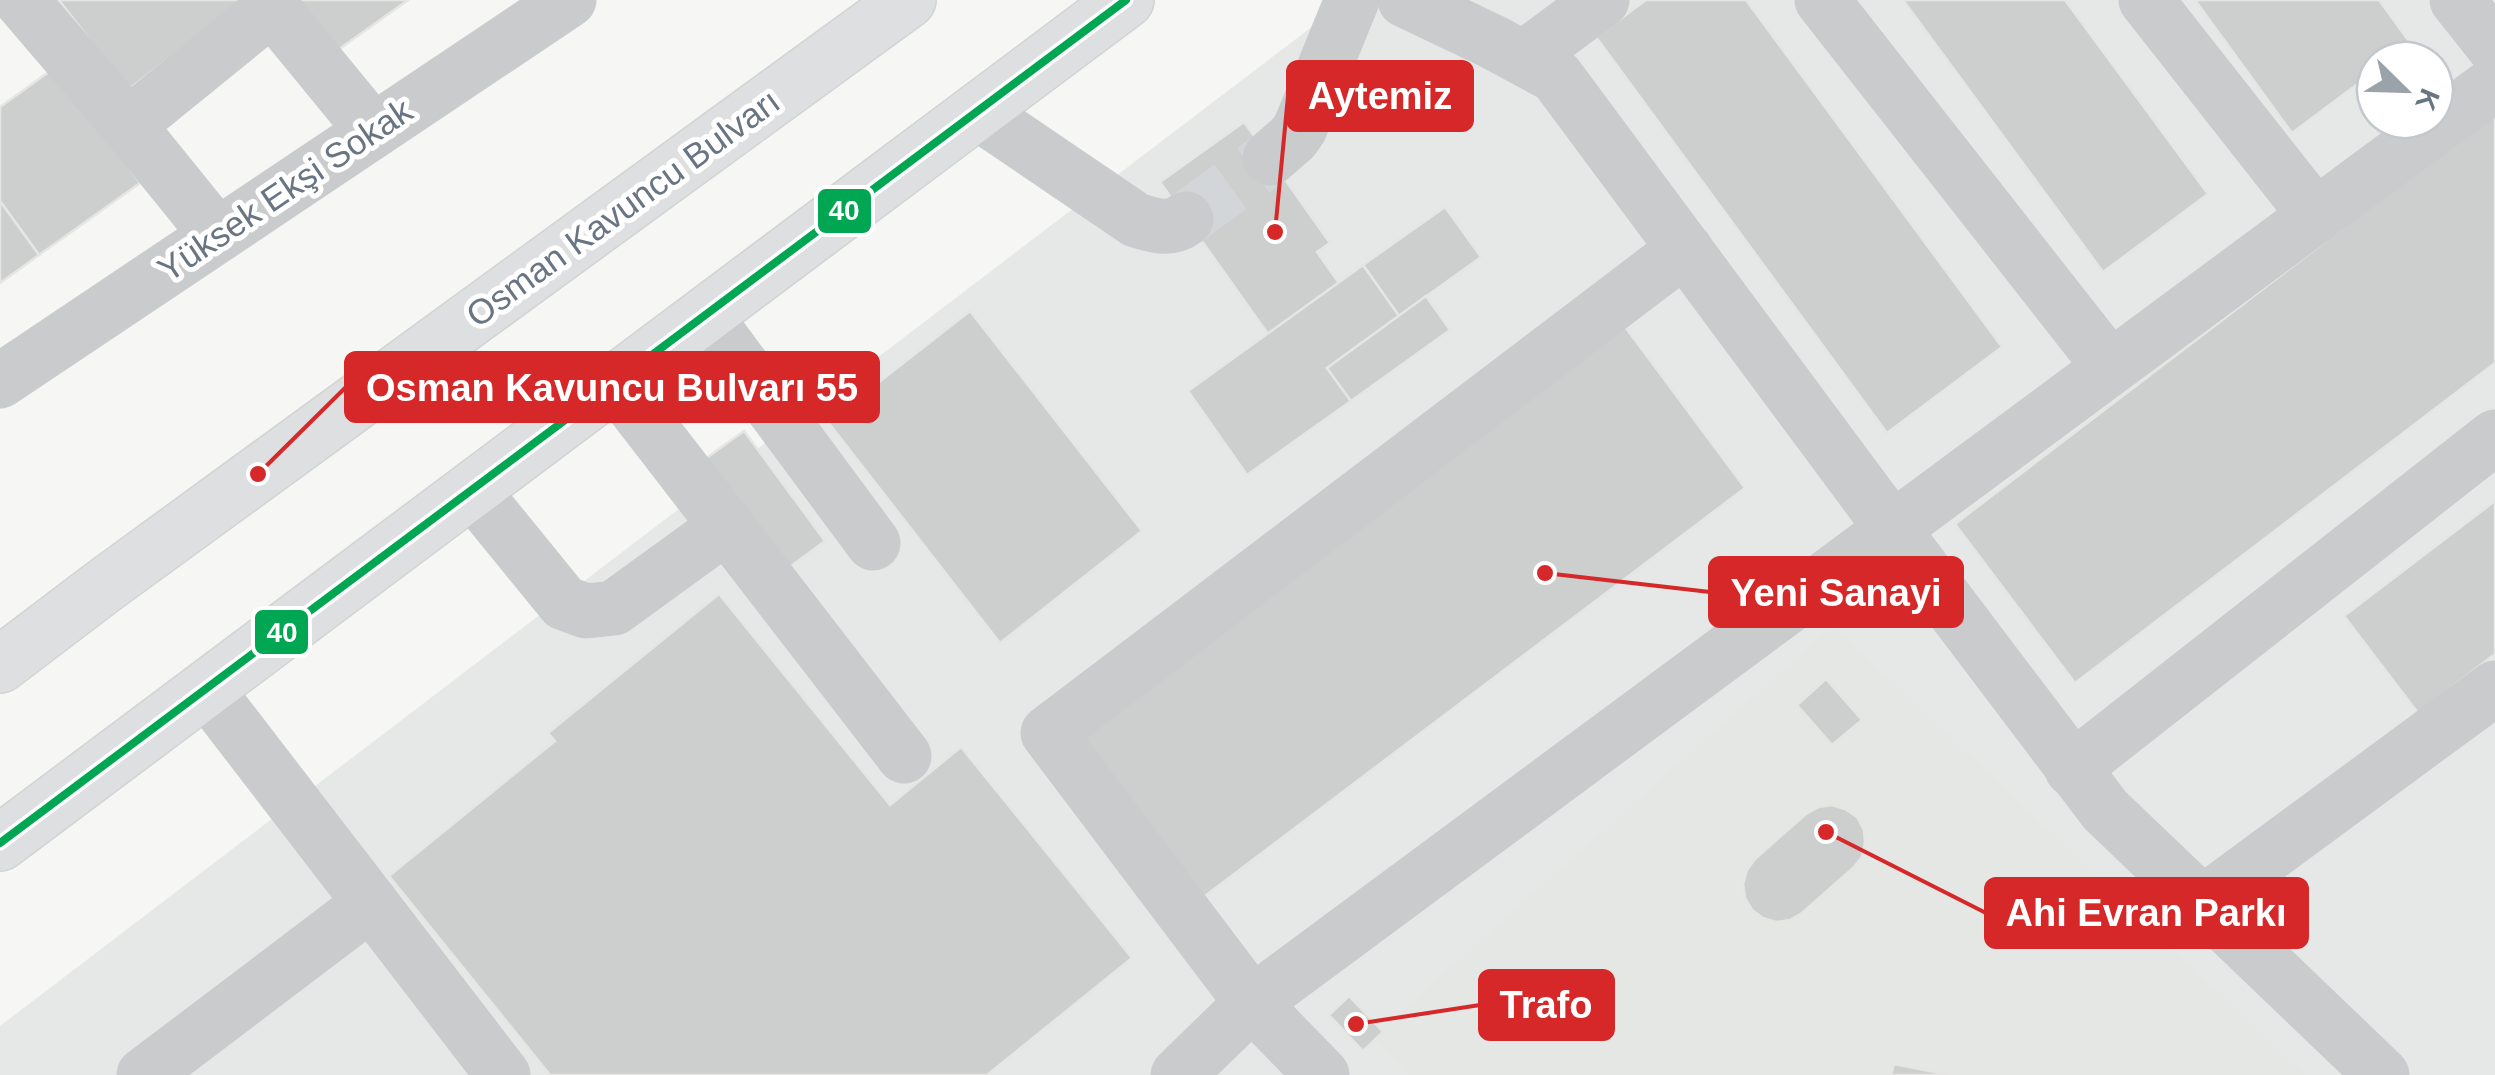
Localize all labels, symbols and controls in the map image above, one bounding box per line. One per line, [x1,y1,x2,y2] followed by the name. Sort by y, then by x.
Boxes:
[2355,40,2455,140] north arrow
[1288,62,1472,130] callout: Aytemiz
[1308,75,1452,117] text: Aytemiz
[459,81,787,334] street label: Osman Kavuncu Bulvarı
[2409,84,2446,115] text: K
[150,90,419,289] street label: Yüksek Ekşi Sokak
[816,187,873,235] line badge: 40
[828,195,860,226] text: 40
[346,353,878,421] callout: Osman Kavuncu Bulvarı 55
[366,367,858,409] text: Osman Kavuncu Bulvarı 55
[1710,558,1962,626] callout: Yeni Sanayi
[1730,572,1942,614] text: Yeni Sanayi
[253,608,310,656] line badge: 40
[266,617,298,648] text: 40
[1986,879,2307,947] callout: Ahi Evran Parkı
[2006,892,2286,934] text: Ahi Evran Parkı
[1480,971,1613,1039] callout: Trafo
[1500,984,1592,1026] text: Trafo

